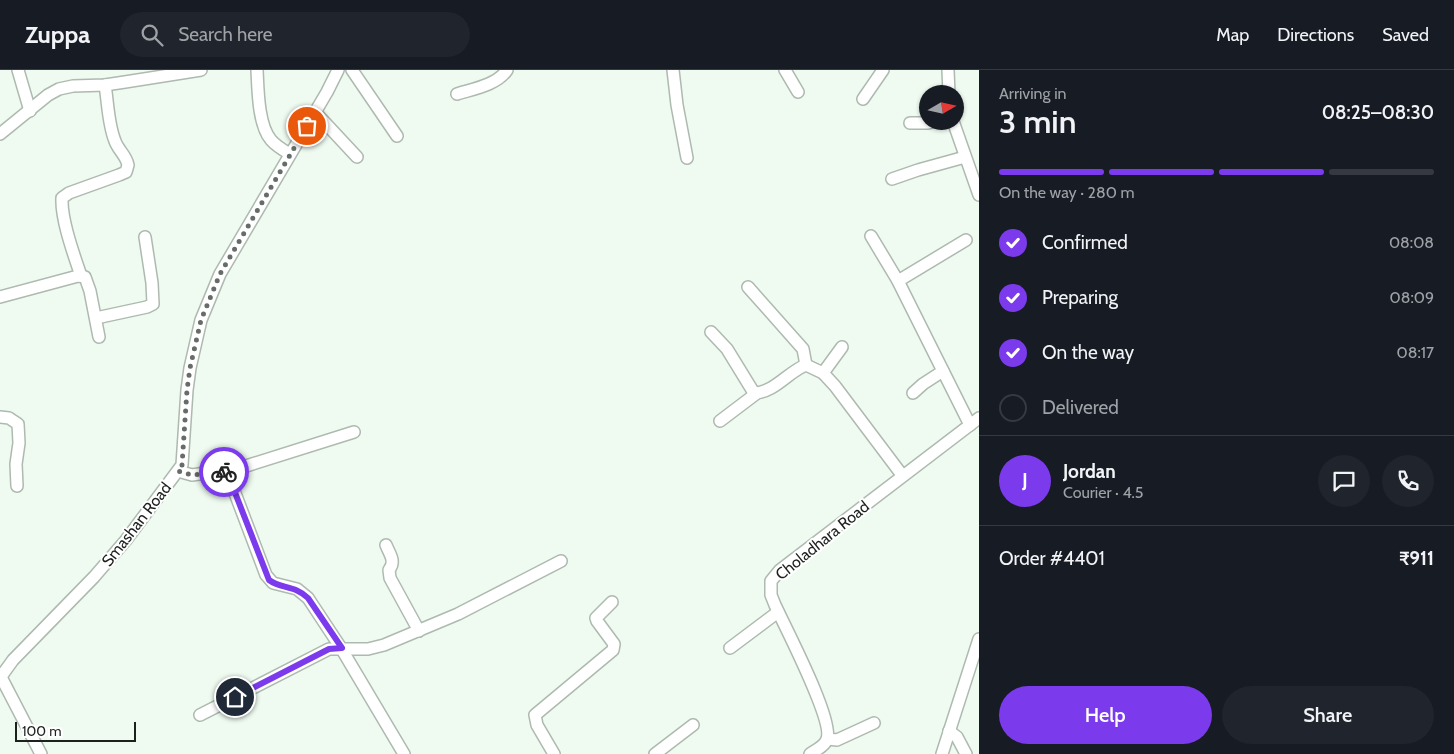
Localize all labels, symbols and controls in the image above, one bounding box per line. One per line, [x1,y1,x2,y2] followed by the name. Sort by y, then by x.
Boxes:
[120,12,470,57] search box
[25,20,90,49] text: Zuppa
[138,21,166,49] icon: search
[178,23,273,46] text: Search here
[1216,24,1249,46] text: Map
[1277,24,1354,46] text: Directions
[1382,24,1429,46] text: Saved
[999,84,1066,103] text: Arriving in
[919,85,964,130] north arrow
[919,85,964,130] map controls
[1322,101,1434,124] text: 08:25–08:30
[999,102,1076,141] text: 3 min
[286,105,328,147] pin
[293,112,321,140] icon: bag
[999,183,1134,202] text: On the way · 280 m
[999,229,1027,257] icon: check
[1042,231,1128,254] text: Confirmed
[1389,233,1434,252] text: 08:08
[999,284,1027,312] icon: check
[1042,286,1118,309] text: Preparing
[1390,288,1434,307] text: 08:09
[999,339,1027,367] icon: check
[1042,341,1134,364] text: On the way
[1397,343,1434,362] text: 08:17
[1042,396,1119,419] text: Delivered
[199,447,249,497] courier
[1318,455,1370,507] button: chat
[1382,455,1434,507] button: phone
[210,458,238,486] icon: bike
[1063,460,1116,483] text: Jordan
[1022,469,1028,492] text: J
[98,479,175,570] street label: Smashan Road
[1063,483,1144,502] text: Courier · 4.5
[772,497,873,584] street label: Choladhara Road
[999,547,1105,570] text: Order #4401
[1399,547,1434,570] text: ₹911
[214,676,256,718] pin
[221,683,249,711] icon: home
[999,686,1212,744] button: Help
[1222,686,1434,744] button: Share
[15,719,136,742] scale bar
[22,722,62,740] text: 100 m

